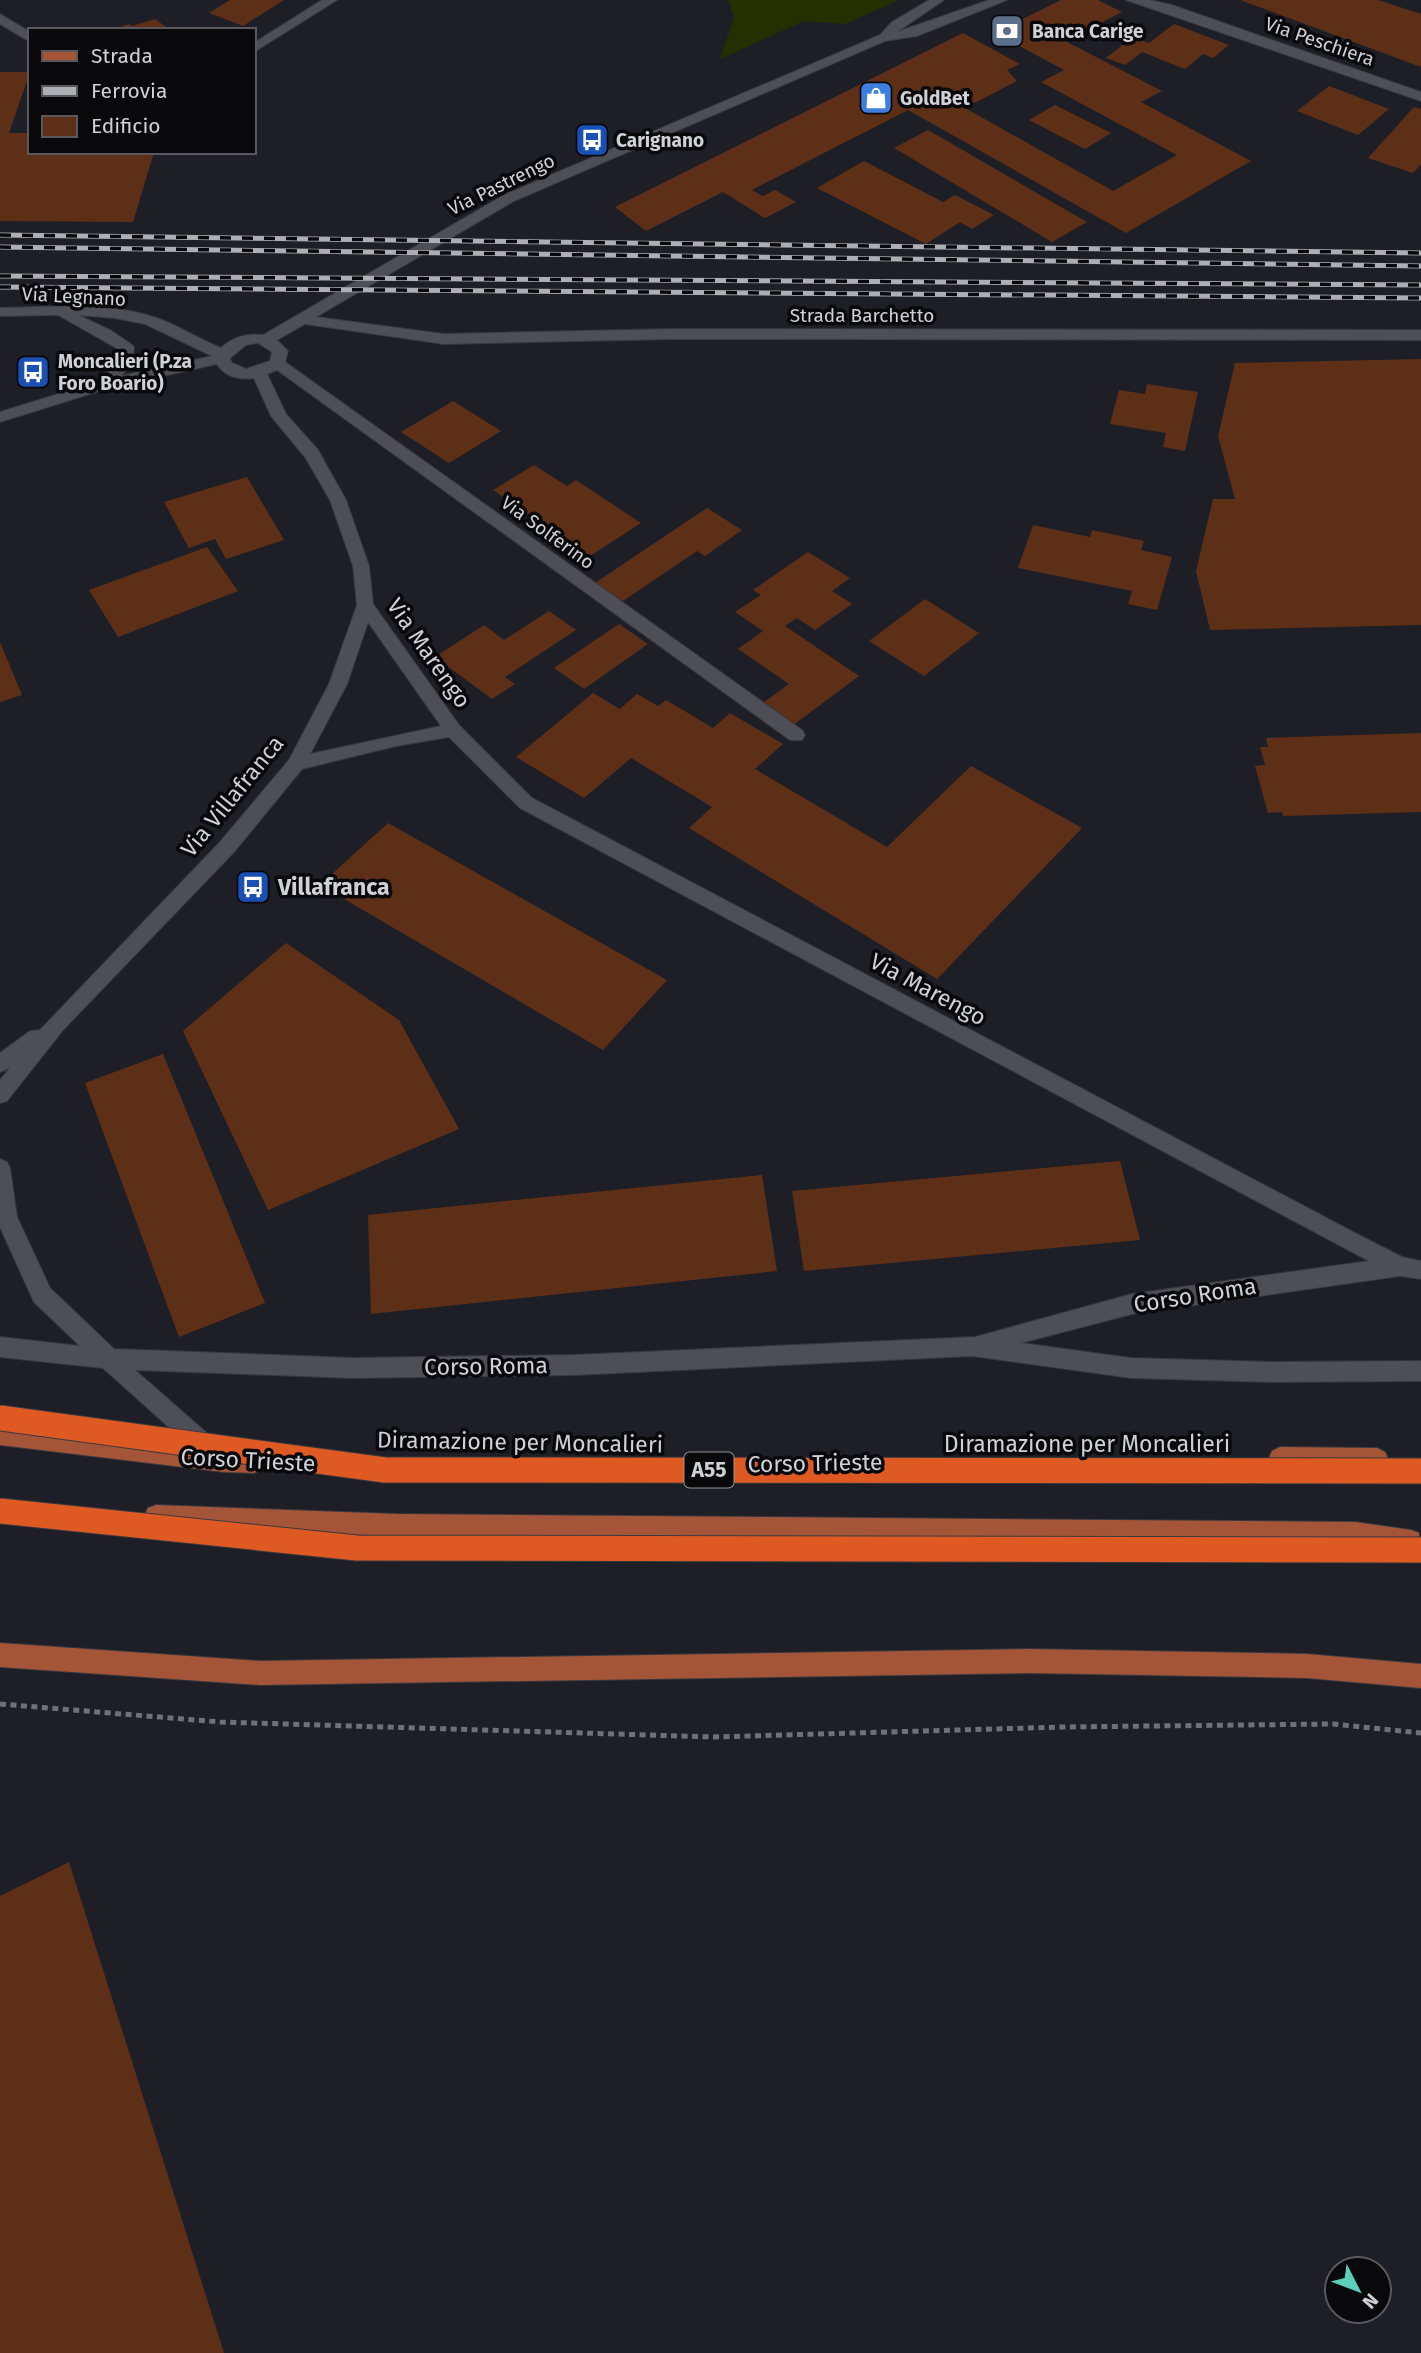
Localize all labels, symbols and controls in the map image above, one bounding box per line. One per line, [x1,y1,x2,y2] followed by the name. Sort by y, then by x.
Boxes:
[988,12,1026,50] bank icon: Banca Carige
[1262,12,1377,71] street label: Via Peschiera
[1032,20,1144,43] place label: Banca Carige
[28,28,256,154] legend
[91,43,153,69] text: Strada
[91,78,167,104] text: Ferrovia
[857,79,895,117] shop icon: GoldBet
[900,87,971,110] place label: GoldBet
[91,113,161,139] text: Edificio
[573,121,611,159] bus stop icon: Carignano
[616,129,704,152] place label: Carignano
[444,149,558,220] street label: Via Pastrengo
[21,282,127,311] street label: Via Legnano
[790,304,934,327] street label: Strada Barchetto
[58,350,192,395] place label: Moncalieri (P.za Foro Boario)
[14,353,52,391] bus stop icon: Moncalieri (P.za Foro Boario)
[497,491,599,574] street label: Via Solferino
[381,593,477,713] street label: Via Marengo
[175,730,289,862] street label: Via Villafranca
[234,868,272,906] bus stop icon: Villafranca
[277,873,390,901] place label: Villafranca
[865,947,991,1031] street label: Via Marengo
[1132,1271,1258,1319] street label: Corso Roma
[424,1351,548,1381] street label: Corso Roma
[377,1426,663,1458] street label: Diramazione per Moncalieri
[944,1430,1230,1458] street label: Diramazione per Moncalieri
[180,1442,316,1478] street label: Corso Trieste
[747,1448,883,1478] street label: Corso Trieste
[684,1452,734,1488] road number: A55
[1323,2255,1393,2325] north arrow
[1357,2289,1383,2313] text: N

